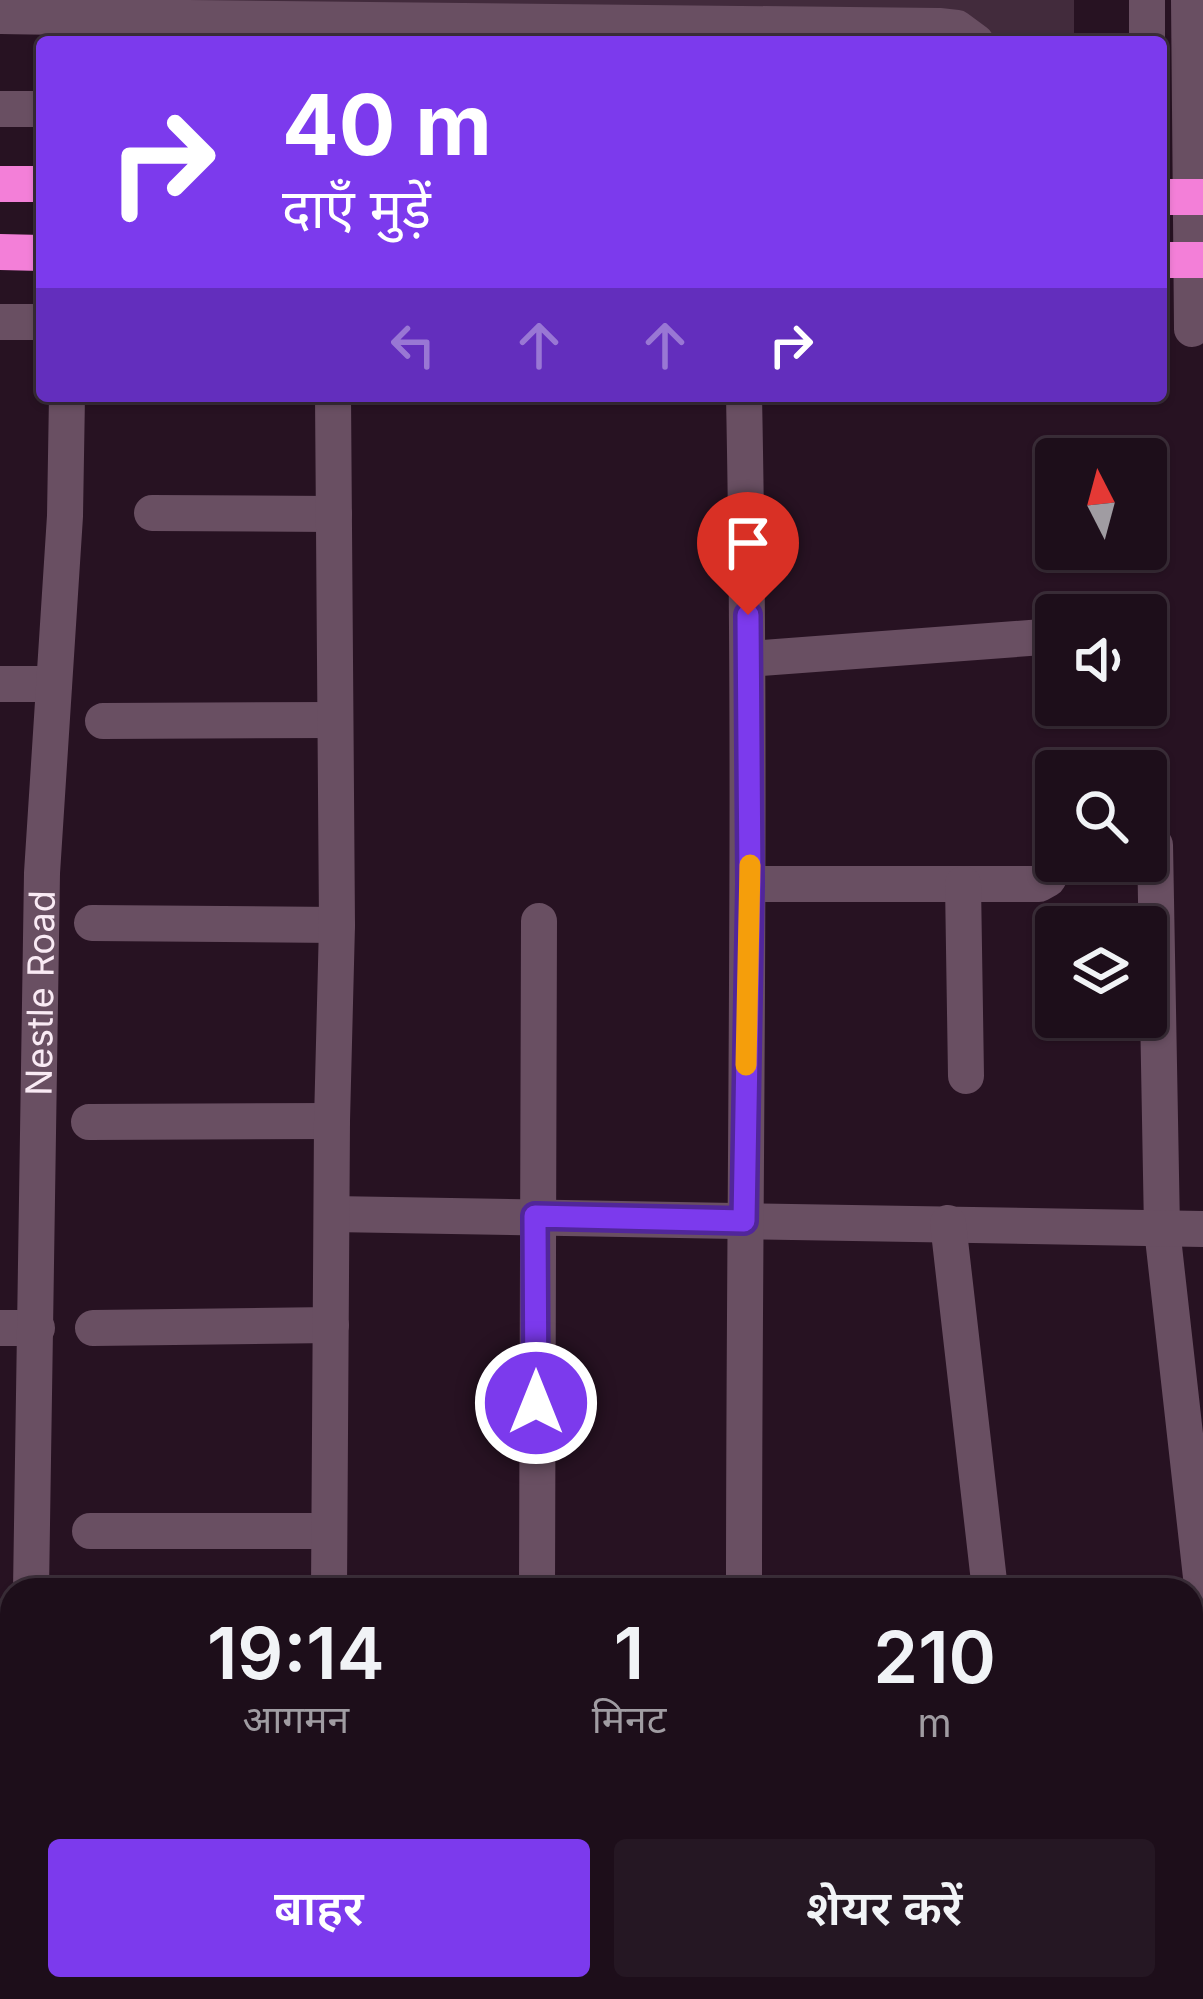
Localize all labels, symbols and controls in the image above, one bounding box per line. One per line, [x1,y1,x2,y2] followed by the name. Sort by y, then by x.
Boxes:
[282,74,492,175] text: 40 m
[84,84,240,240] icon: right
[282,176,431,241] text: दाएँ मुड़ें
[380,312,446,378] icon: left
[506,312,572,378] icon: ahead
[632,312,698,378] icon: ahead
[758,312,824,378] icon: right
[1035,438,1167,570] north arrow
[1035,438,1167,1038] map controls
[697,492,799,615] pin
[715,510,781,576] icon: arrive
[1035,594,1167,726] button: sound
[1035,750,1167,882] button: search
[17,890,64,1096] street label: Nestle Road
[1035,906,1167,1038] button: layers
[473,1340,599,1466] position arrow
[207,1609,385,1696] text: 19:14
[614,1609,644,1696] text: 1
[873,1613,996,1700] text: 210
[242,1695,349,1742] text: आगमन
[592,1695,666,1742] text: मिनट
[918,1699,952,1746] text: m
[48,1839,590,1977] button: बाहर
[614,1839,1155,1977] button: शेयर करें

